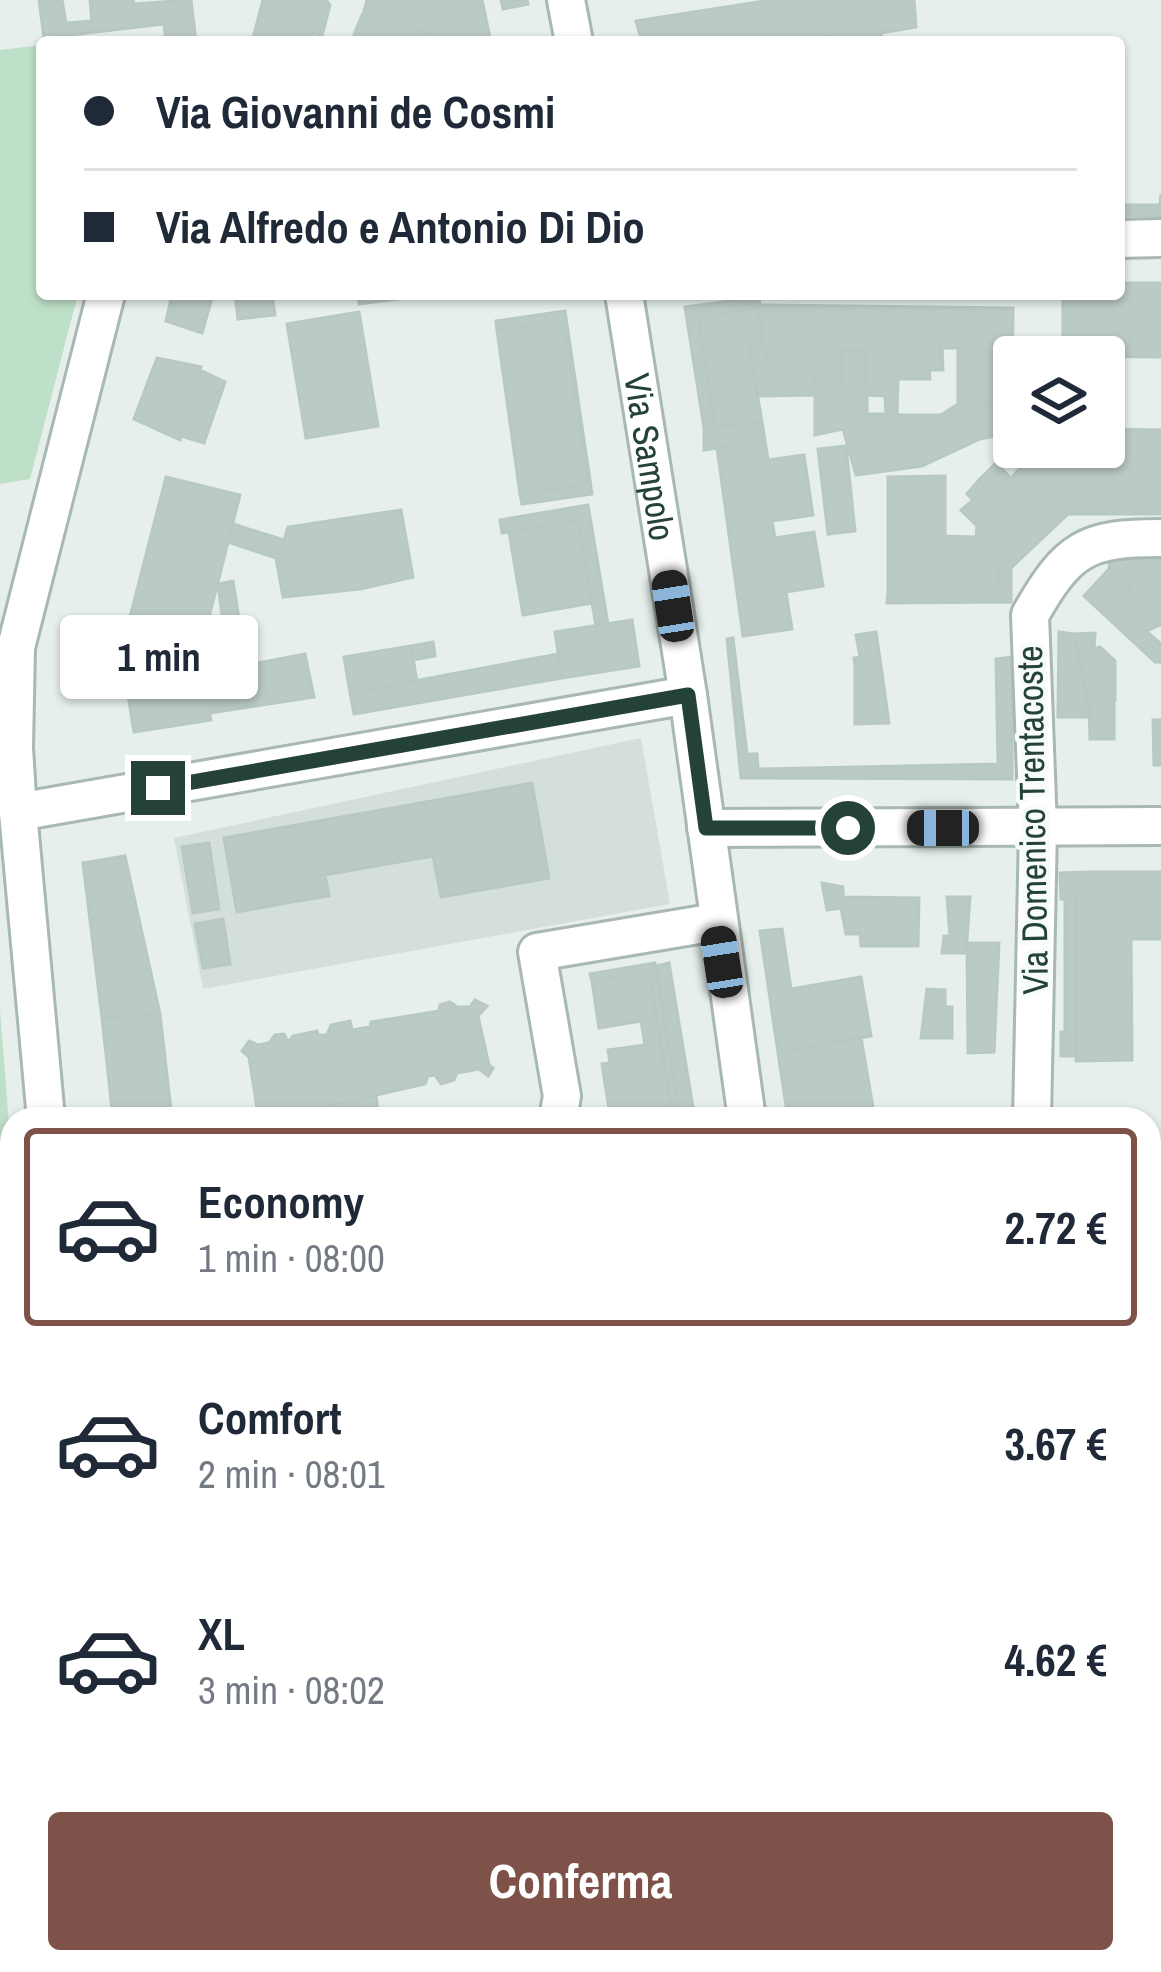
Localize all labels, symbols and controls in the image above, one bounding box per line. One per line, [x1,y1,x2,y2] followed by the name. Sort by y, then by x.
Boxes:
[156,81,555,142] text: Via Giovanni de Cosmi
[156,196,645,257] text: Via Alfredo e Antonio Di Dio
[993,336,1125,468] map controls
[993,336,1125,468] button: layers
[613,370,687,544] street label: Via Sampolo
[650,568,696,644] car
[59,614,257,698] callout: 1 min
[117,631,201,683] text: 1 min
[1005,645,1059,995] street label: Via Domenico Trentacoste
[131,761,185,815] route end
[821,801,875,855] route start
[907,810,979,846] car
[699,924,745,1000] car
[198,1171,364,1232] text: Economy
[54,1173,162,1281] icon: car
[1004,1197,1107,1258] text: 2.72 €
[198,1232,385,1284] text: 1 min · 08:00
[198,1387,341,1448] text: Comfort
[54,1389,162,1497] icon: car
[1004,1413,1107,1474] text: 3.67 €
[198,1448,385,1500] text: 2 min · 08:01
[198,1603,245,1664] text: XL
[54,1605,162,1713] icon: car
[1004,1629,1107,1690] text: 4.62 €
[198,1664,385,1716] text: 3 min · 08:02
[48,1812,1113,1950] button: Conferma

